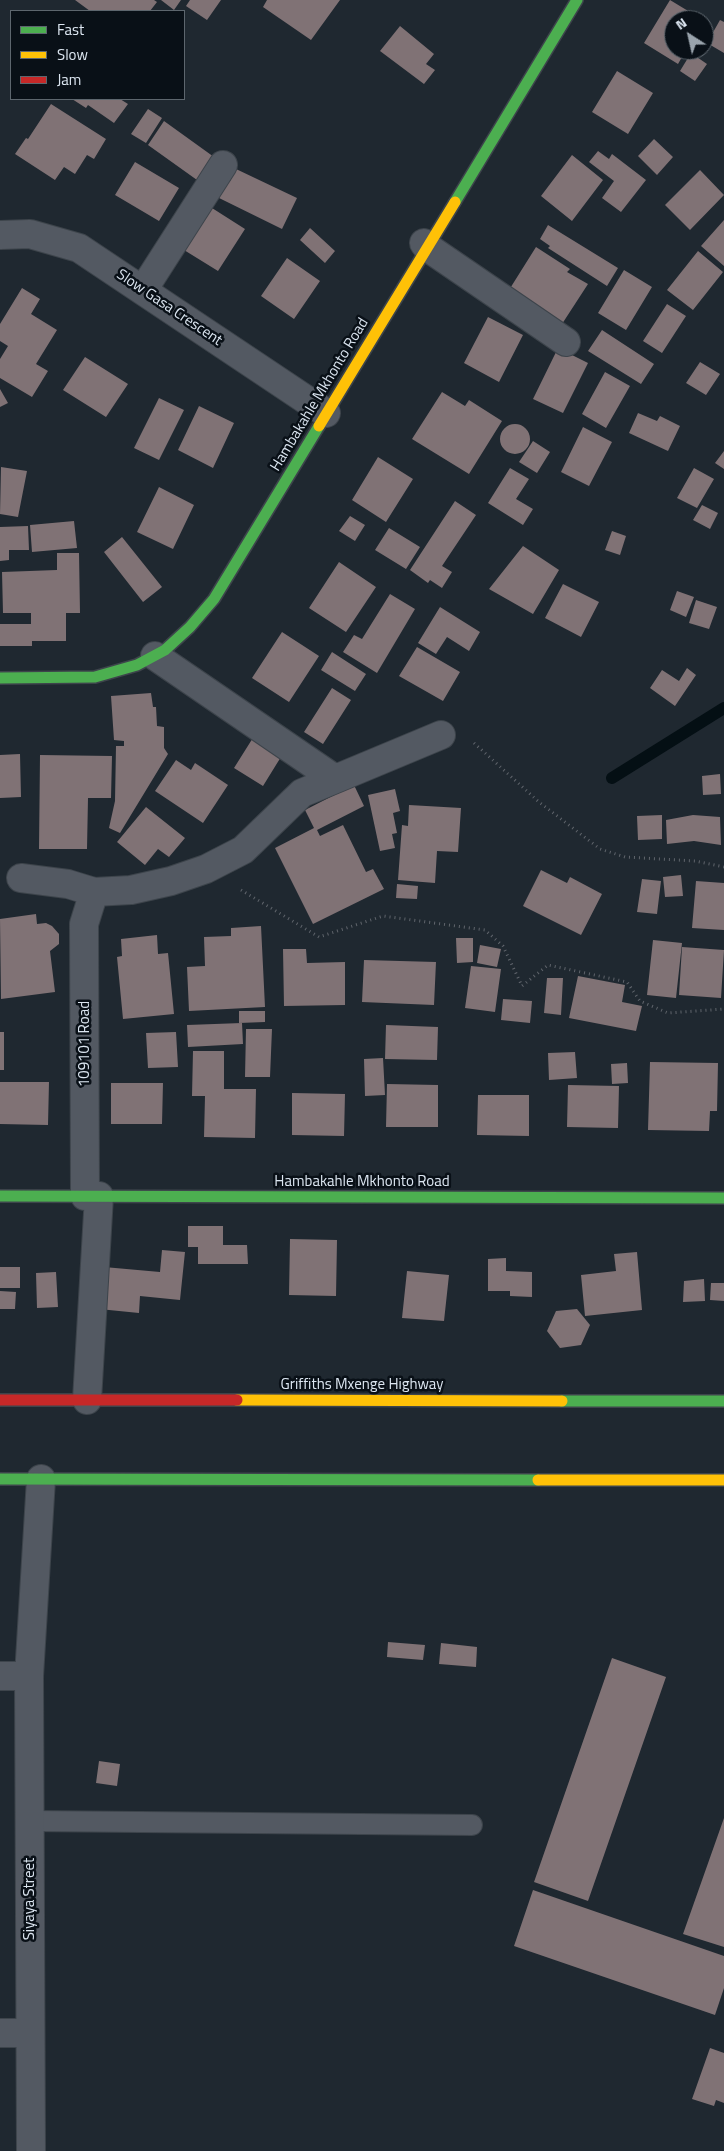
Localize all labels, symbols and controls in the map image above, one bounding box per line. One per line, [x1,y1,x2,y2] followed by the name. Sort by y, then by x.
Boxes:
[10,10,185,100] legend
[664,10,714,60] north arrow
[671,12,691,35] text: N
[57,18,84,41] text: Fast
[57,43,88,66] text: Slow
[57,68,81,91] text: Jam
[113,266,225,350] street label: Slow Gasa Crescent
[267,315,373,475] street label: Hambakahle Mkhonto Road
[76,1001,94,1087] street label: 109101 Road
[274,1173,450,1191] street label: Hambakahle Mkhonto Road
[280,1376,444,1394] street label: Griffiths Mxenge Highway
[21,1858,39,1940] street label: Siyaya Street

